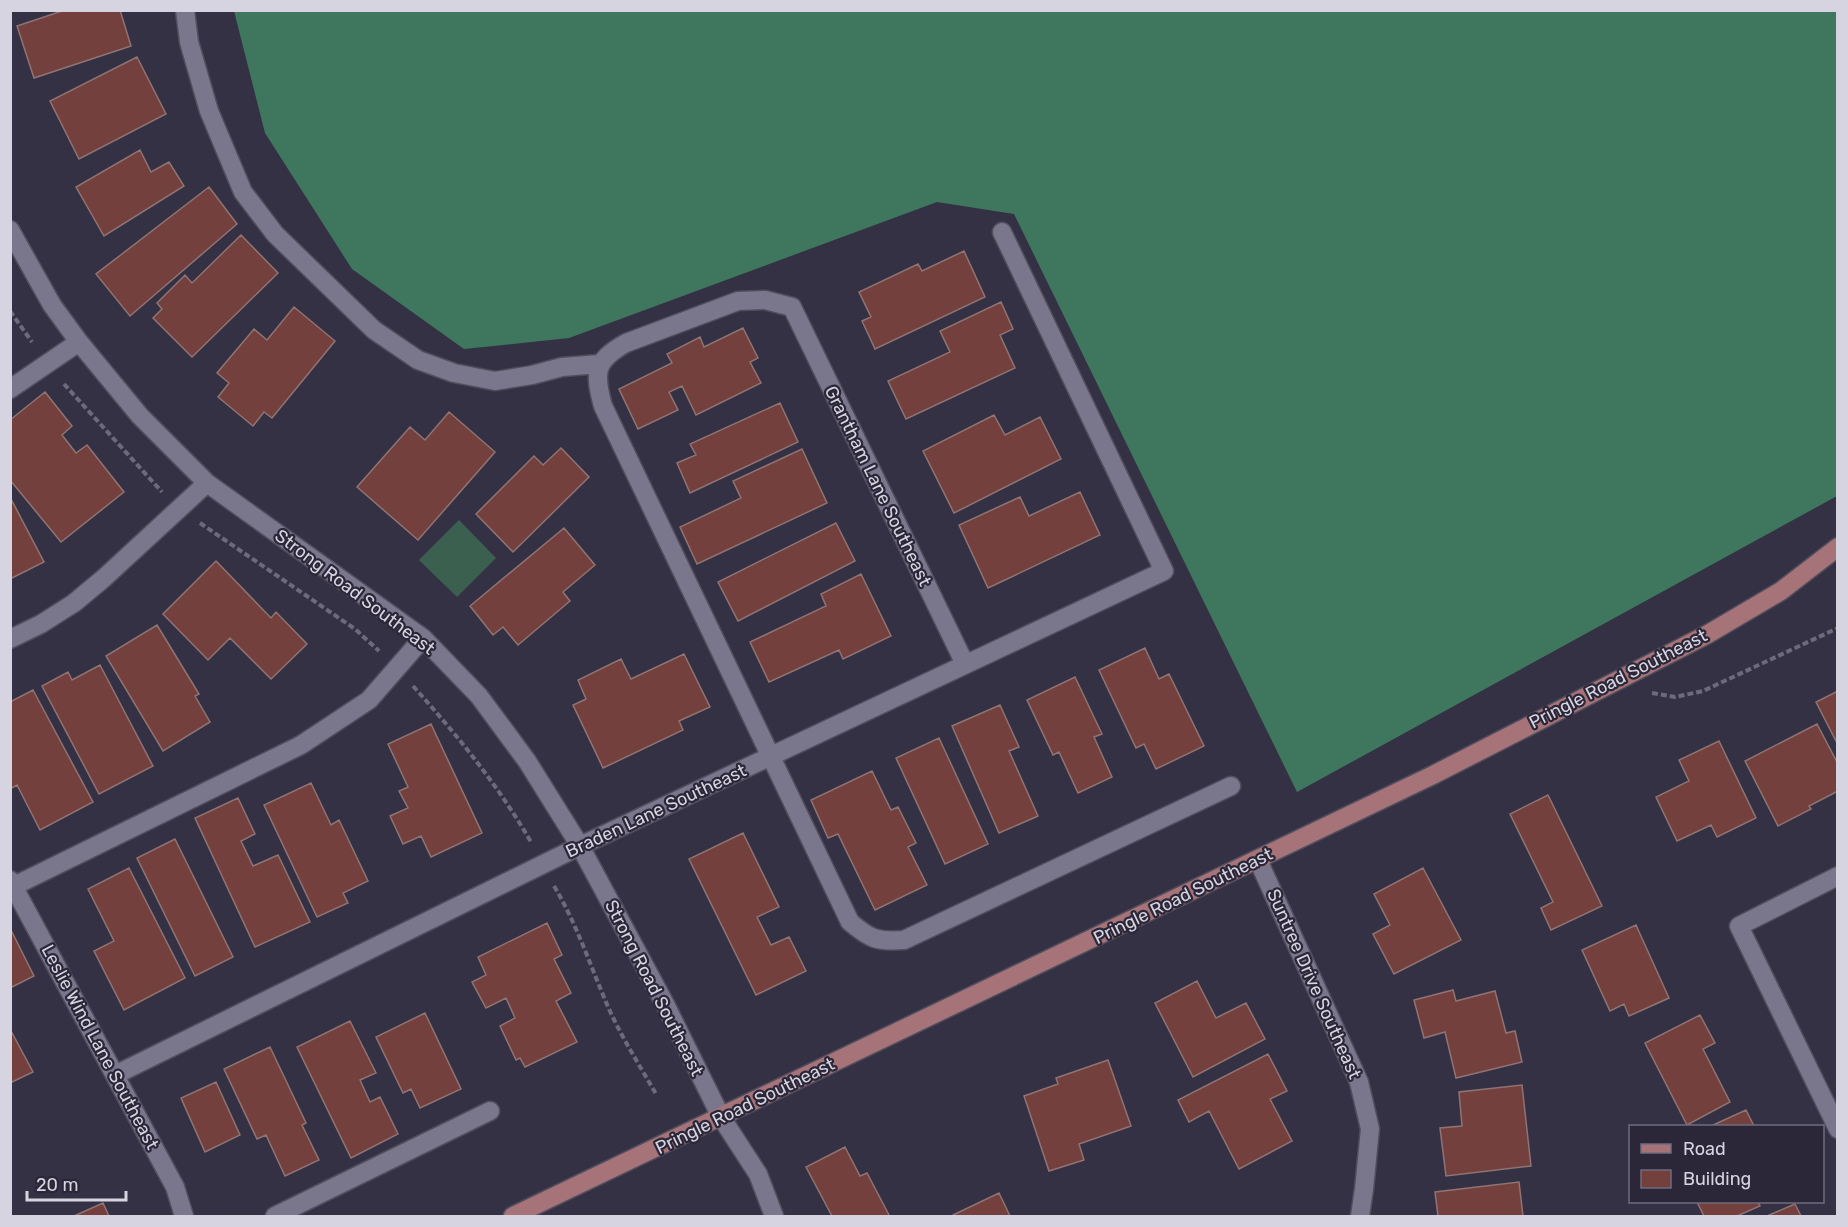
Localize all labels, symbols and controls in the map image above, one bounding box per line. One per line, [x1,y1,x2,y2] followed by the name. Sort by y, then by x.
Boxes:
[820,382,936,590] street label: Grantham Lane Southeast
[271,525,439,659] street label: Strong Road Southeast
[1525,624,1711,734] street label: Pringle Road Southeast
[562,759,750,863] street label: Braden Lane Southeast
[1090,843,1276,949] street label: Pringle Road Southeast
[1262,886,1366,1082] street label: Suntree Drive Southeast
[600,896,708,1080] street label: Strong Road Southeast
[37,941,163,1153] street label: Leslie Wind Lane Southeast
[652,1053,838,1159] street label: Pringle Road Southeast
[1629,1125,1824,1203] legend
[1683,1138,1726,1160] text: Road
[27,1164,126,1202] scale bar
[1683,1168,1751,1190] text: Building
[36,1174,78,1196] text: 20 m

